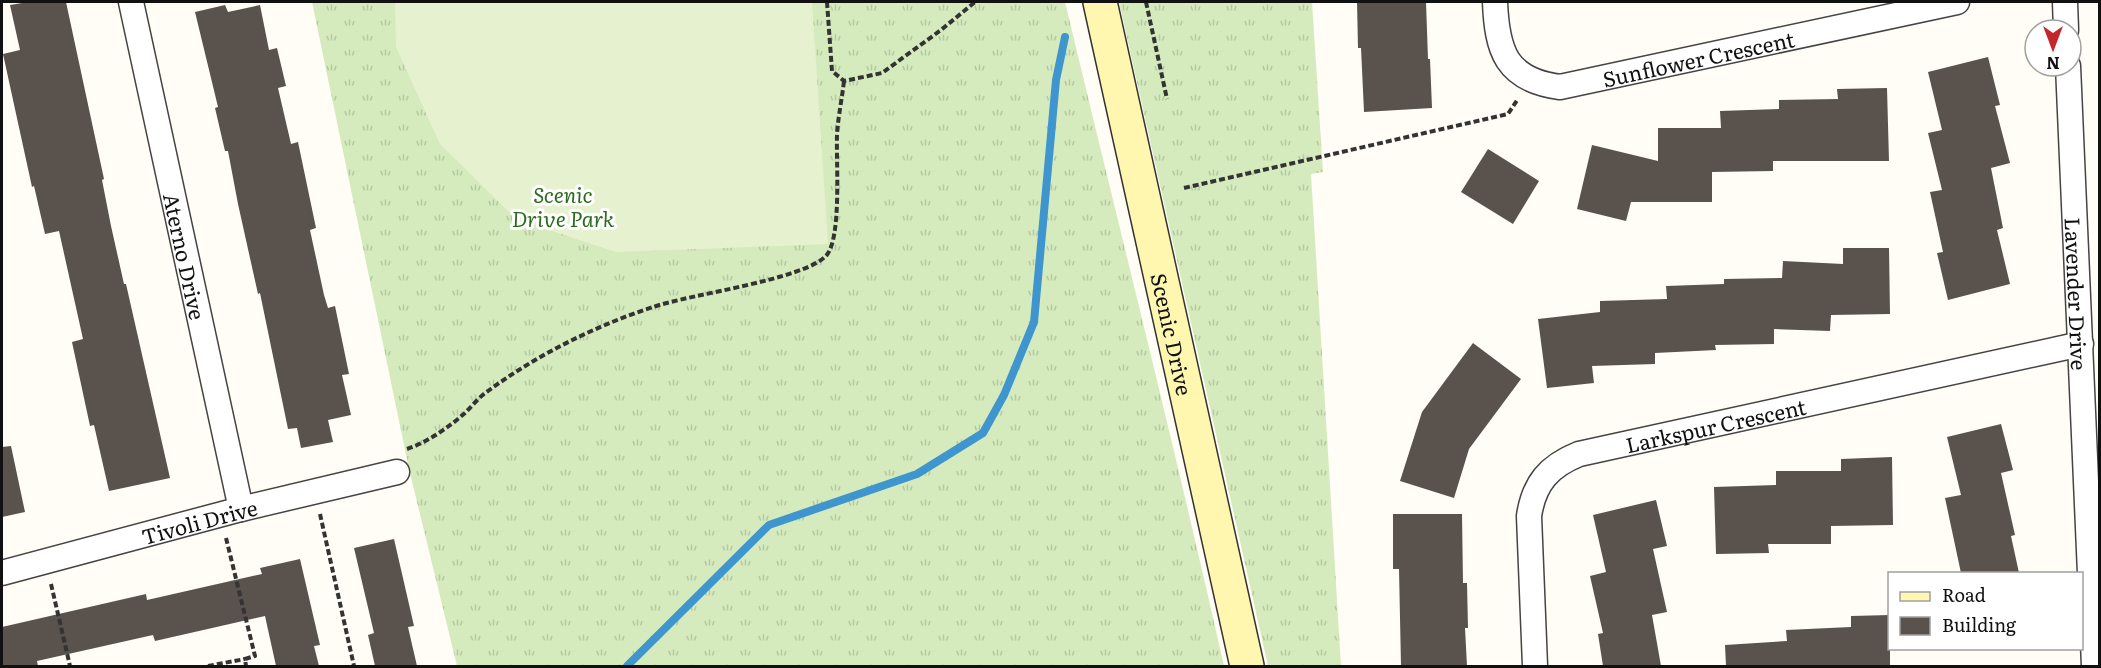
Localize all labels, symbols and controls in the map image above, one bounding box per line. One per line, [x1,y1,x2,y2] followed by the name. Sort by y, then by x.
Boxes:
[2023,18,2083,78] north arrow
[1599,22,1797,93] street label: Sunflower Crescent
[2046,52,2060,76] text: N
[512,178,615,233] park label: Scenic Drive Park
[157,190,215,323] street label: Aterno Drive
[2059,217,2097,371] street label: Lavender Drive
[1145,270,1202,398] street label: Scenic Drive
[1622,389,1809,459] street label: Larkspur Crescent
[138,490,260,551] street label: Tivoli Drive
[1888,572,2083,650] legend
[1942,581,1986,608] text: Road
[1942,611,2017,638] text: Building

